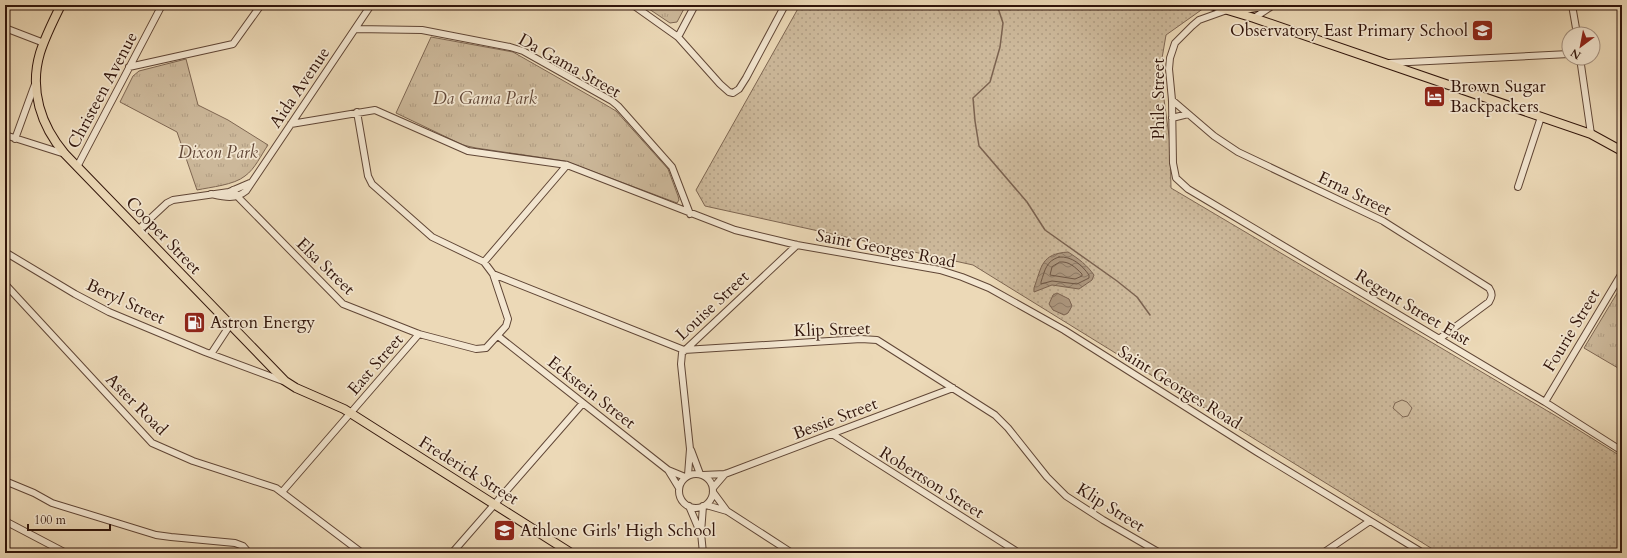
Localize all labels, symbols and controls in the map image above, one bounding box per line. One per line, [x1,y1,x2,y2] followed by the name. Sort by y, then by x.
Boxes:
[1470,17,1496,43] school or university icon: Observatory East Primary School
[1230,19,1469,42] place label: Observatory East Primary School
[1561,26,1601,66] north arrow
[62,28,143,153] street label: Christeen Avenue
[514,28,626,103] street label: Da Gama Street
[264,42,335,132] street label: Aida Avenue
[1568,45,1584,63] text: N
[1147,58,1170,140] street label: Phile Street
[1450,75,1547,118] place label: Brown Sugar Backpackers
[1421,83,1447,109] hotel icon: Brown Sugar Backpackers
[433,87,538,110] park label: Da Gama Park
[178,141,258,164] park label: Dixon Park
[1314,166,1396,221] street label: Erna Street
[121,191,207,280] street label: Cooper Street
[814,224,958,273] street label: Saint Georges Road
[291,233,360,301] street label: Elsa Street
[1351,264,1475,351] street label: Regent Street East
[671,265,754,345] street label: Louise Street
[83,273,169,330] street label: Beryl Street
[1538,284,1605,376] street label: Fourie Street
[181,309,207,335] fuel station icon: Astron Energy
[210,311,315,334] place label: Astron Energy
[793,317,871,342] street label: Klip Street
[342,328,409,400] street label: East Street
[1114,340,1246,435] street label: Saint Georges Road
[543,351,641,434] street label: Eckstein Street
[101,368,173,440] street label: Aster Road
[790,392,881,445] street label: Bessie Street
[414,431,524,511] street label: Frederick Street
[875,441,989,524] street label: Robertson Street
[1072,477,1150,538] street label: Klip Street
[28,506,110,532] scale bar
[34,512,67,528] text: 100 m
[491,517,517,543] school or university icon: Athlone Girls' High School
[520,519,717,542] place label: Athlone Girls' High School

